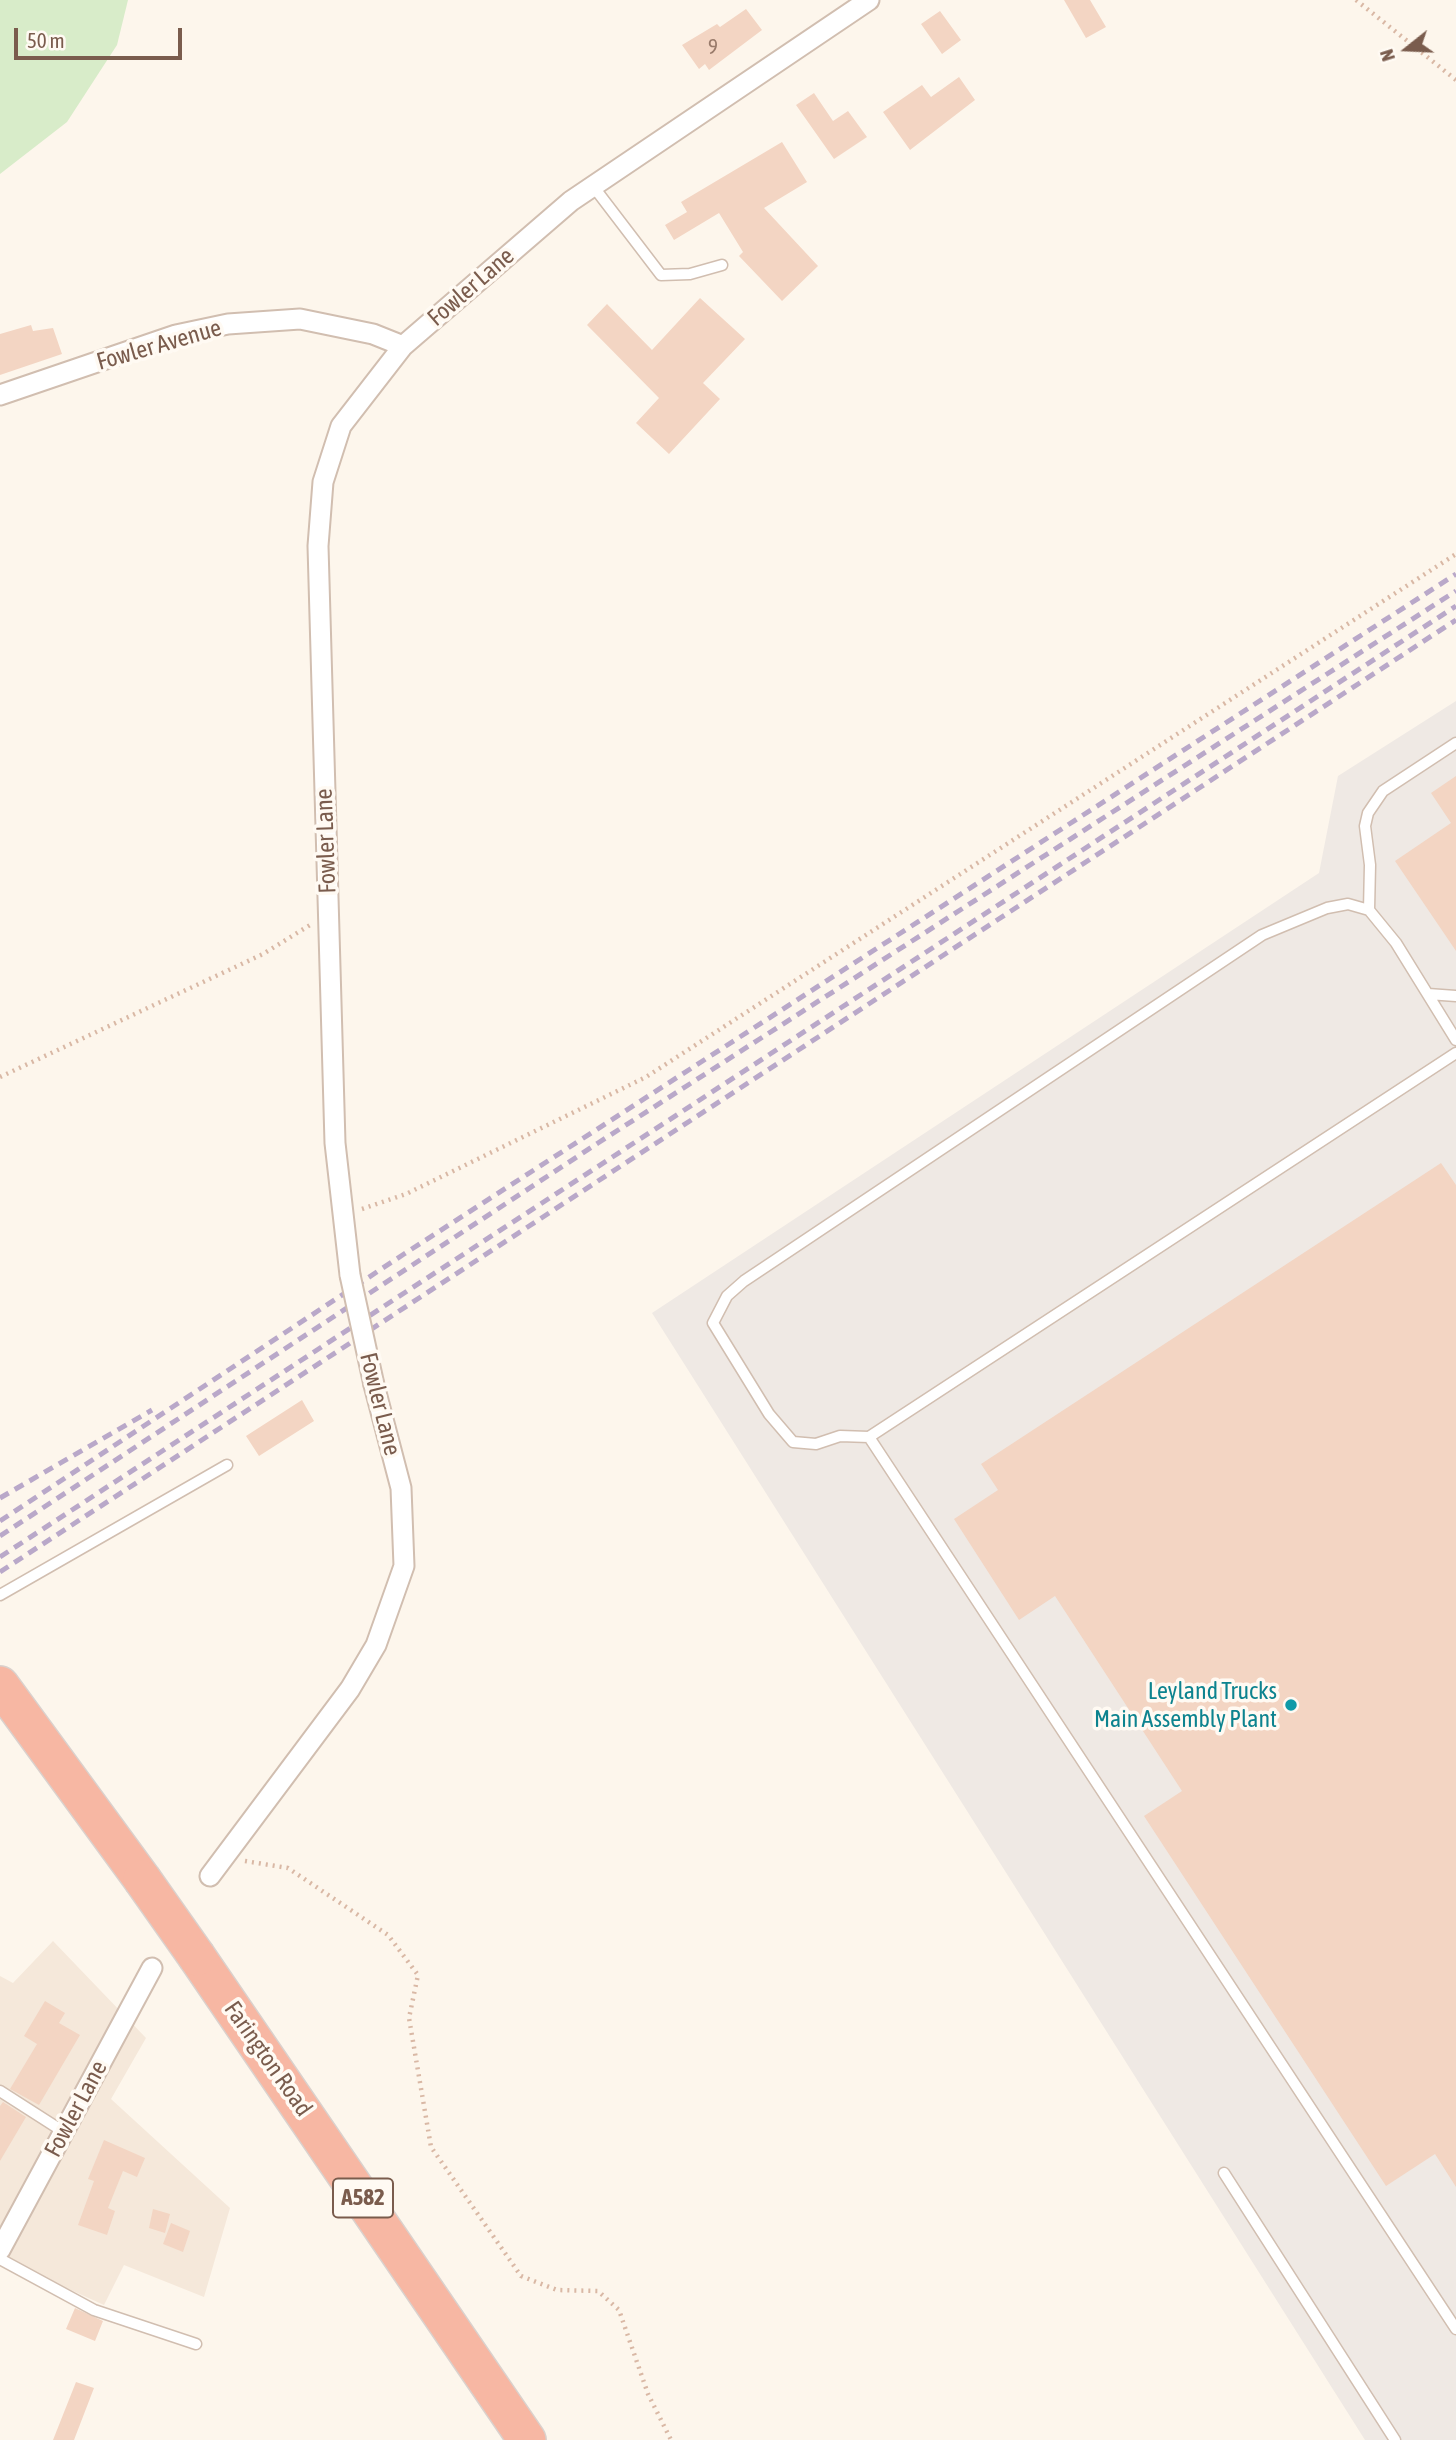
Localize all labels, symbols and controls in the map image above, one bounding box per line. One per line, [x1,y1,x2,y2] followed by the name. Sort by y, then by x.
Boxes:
[18,14,186,58] scale bar
[1372,14,1442,84] north arrow
[27,28,65,52] text: 50 m
[708,34,718,60] house number: 9
[1375,47,1399,64] text: N
[422,242,520,332] street label: Fowler Lane
[93,313,225,377] street label: Fowler Avenue
[310,788,342,894] street label: Fowler Lane
[353,1350,407,1458] street label: Fowler Lane
[1094,1677,1277,1733] place label: Leyland Trucks Main Assembly Plant
[1283,1697,1299,1713] marker: Leyland Trucks Main Assembly Plant
[218,1996,318,2122] street label: Farington Road
[39,2056,113,2162] street label: Fowler Lane
[333,2178,393,2218] road number: A582

